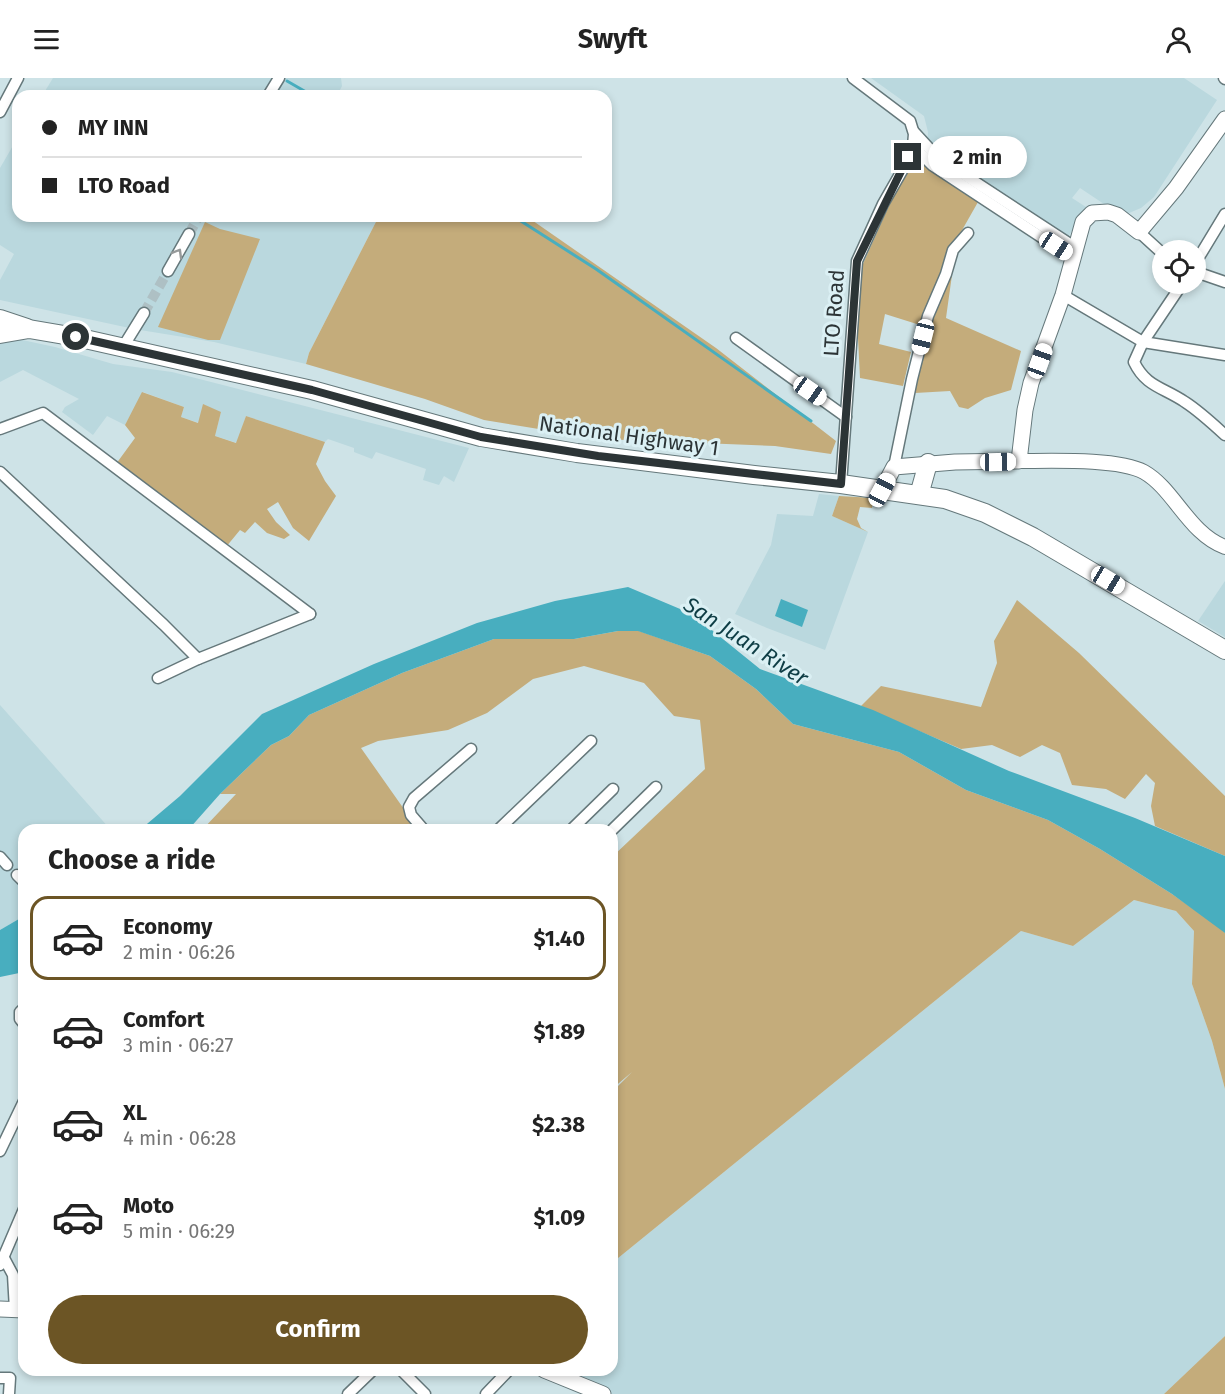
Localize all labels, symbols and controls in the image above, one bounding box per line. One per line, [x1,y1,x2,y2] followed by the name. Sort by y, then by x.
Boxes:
[30,23,63,56] icon: menu
[578,23,647,55] text: Swyft
[1162,23,1195,56] icon: person
[78,114,149,141] text: MY INN
[929,136,1028,178] callout: 2 min
[894,143,921,170] route end
[953,145,1002,169] text: 2 min
[78,172,170,199] text: LTO Road
[1036,229,1076,263] car
[1152,240,1206,294] map controls
[1152,240,1206,294] button: locate
[171,248,183,259] one-way arrow
[818,269,850,357] street label: LTO Road
[910,317,936,357] car
[62,323,89,350] route start
[1025,341,1055,381] car
[790,373,830,409] car
[538,411,720,461] street label: National Highway 1
[980,453,1016,471] car
[866,470,898,510] car
[1088,563,1128,597] car
[678,590,814,692] water label: San Juan River
[48,844,215,876] text: Choose a ride
[51,911,105,965] icon: car
[123,913,212,940] text: Economy
[533,925,585,952] text: $1.40
[123,940,235,964] text: 2 min · 06:26
[51,1004,105,1058] icon: car
[123,1006,204,1033] text: Comfort
[533,1018,585,1045] text: $1.89
[123,1033,233,1057] text: 3 min · 06:27
[51,1097,105,1151] icon: car
[123,1099,147,1126] text: XL
[532,1111,585,1138] text: $2.38
[123,1126,236,1150] text: 4 min · 06:28
[51,1190,105,1244] icon: car
[123,1192,174,1219] text: Moto
[534,1204,585,1231] text: $1.09
[123,1219,235,1243] text: 5 min · 06:29
[48,1295,588,1364] button: Confirm

